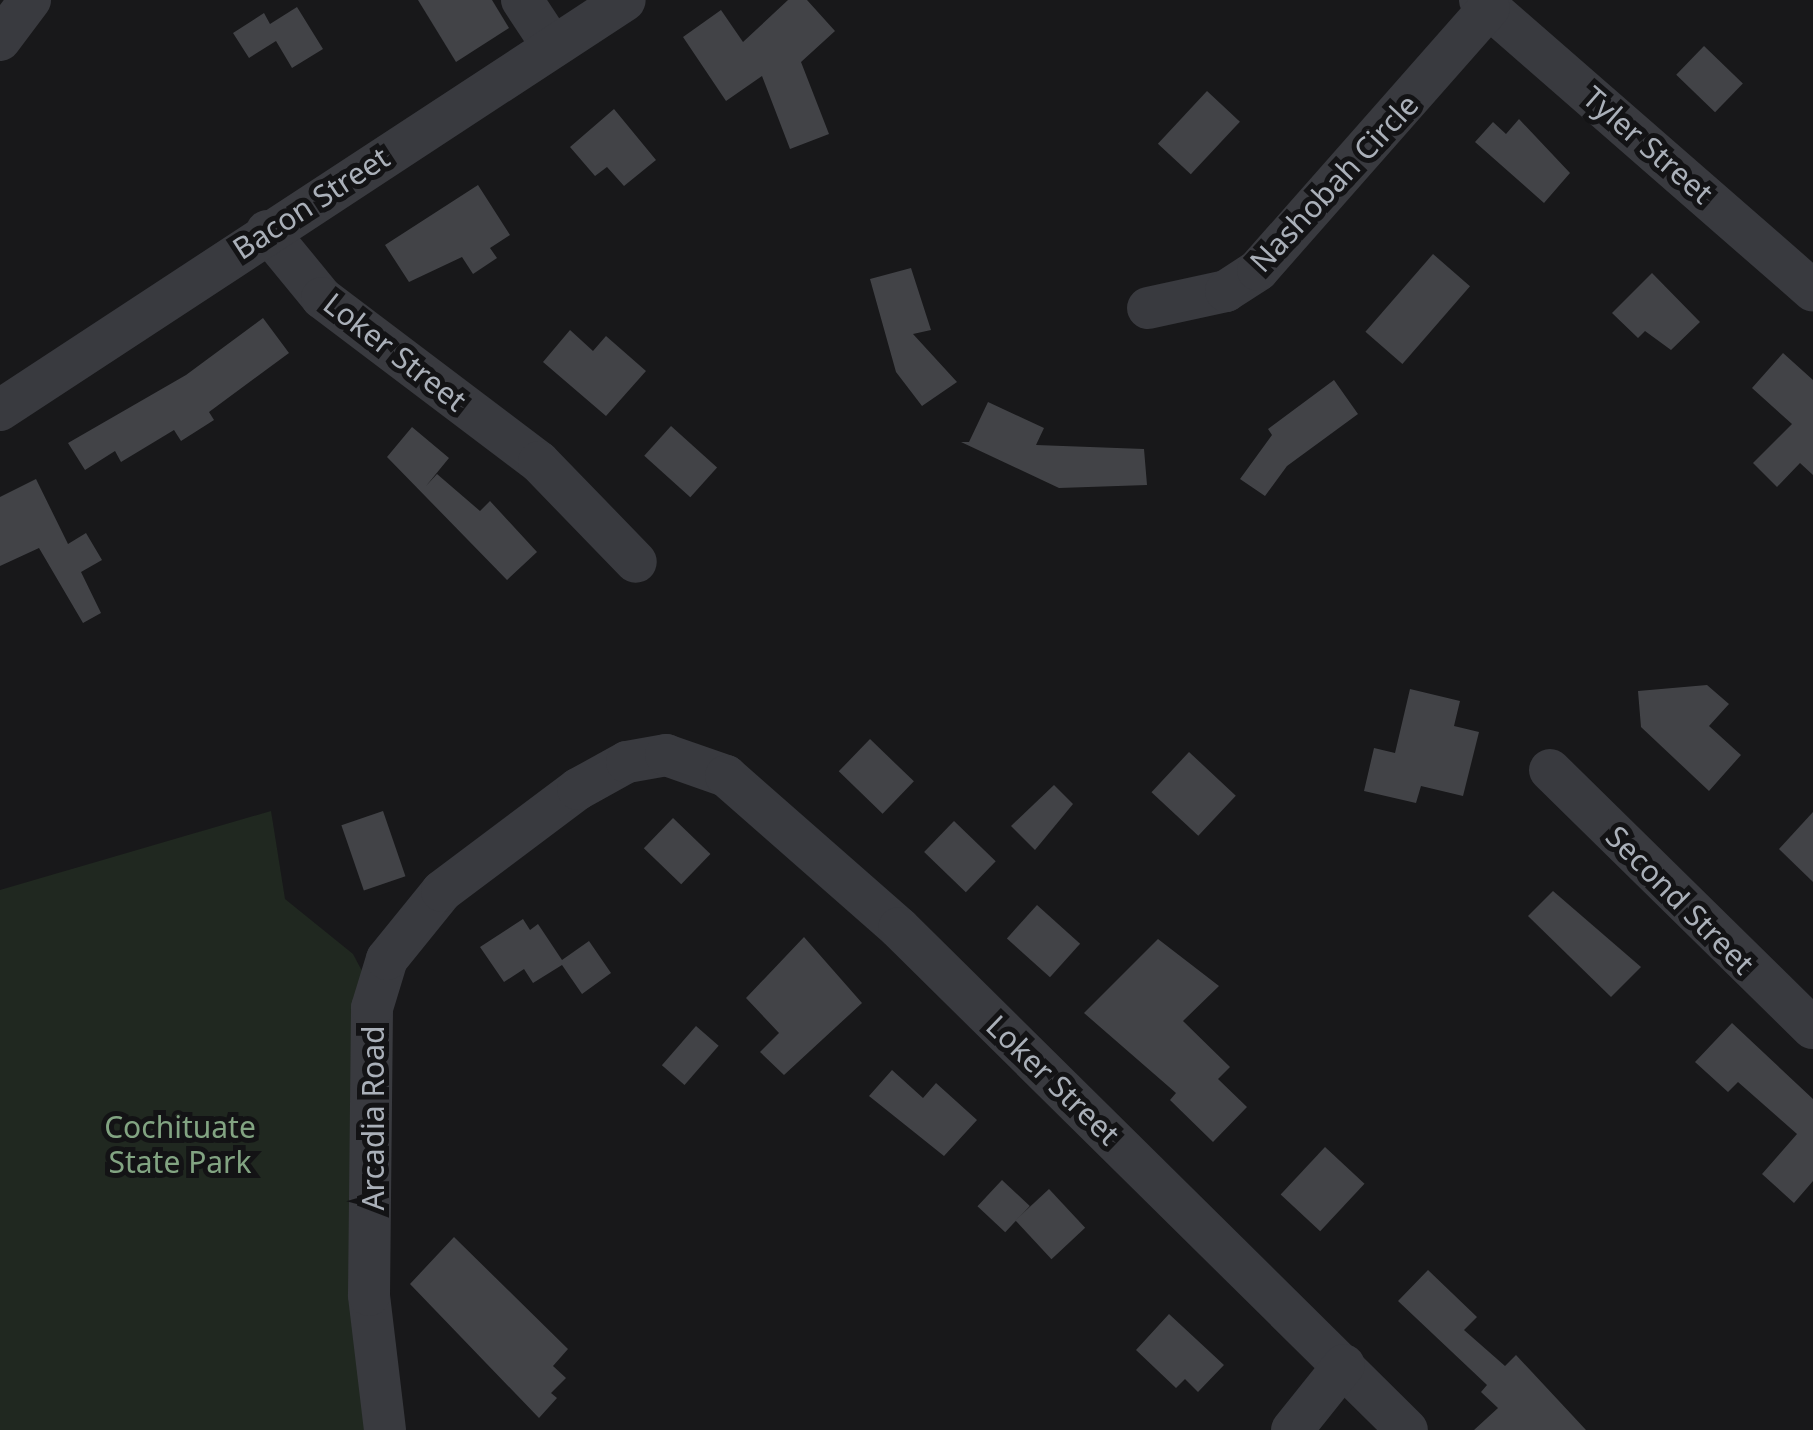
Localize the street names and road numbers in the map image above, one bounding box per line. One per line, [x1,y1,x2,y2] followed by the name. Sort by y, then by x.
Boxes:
[1576,79,1720,211] street label: Tyler Street
[1242,87,1426,279] street label: Nashobah Circle
[226,139,396,267] street label: Bacon Street
[317,285,473,419] street label: Loker Street
[1599,819,1761,981] street label: Second Street
[979,1008,1127,1152] street label: Loker Street
[355,1025,391,1211] street label: Arcadia Road

